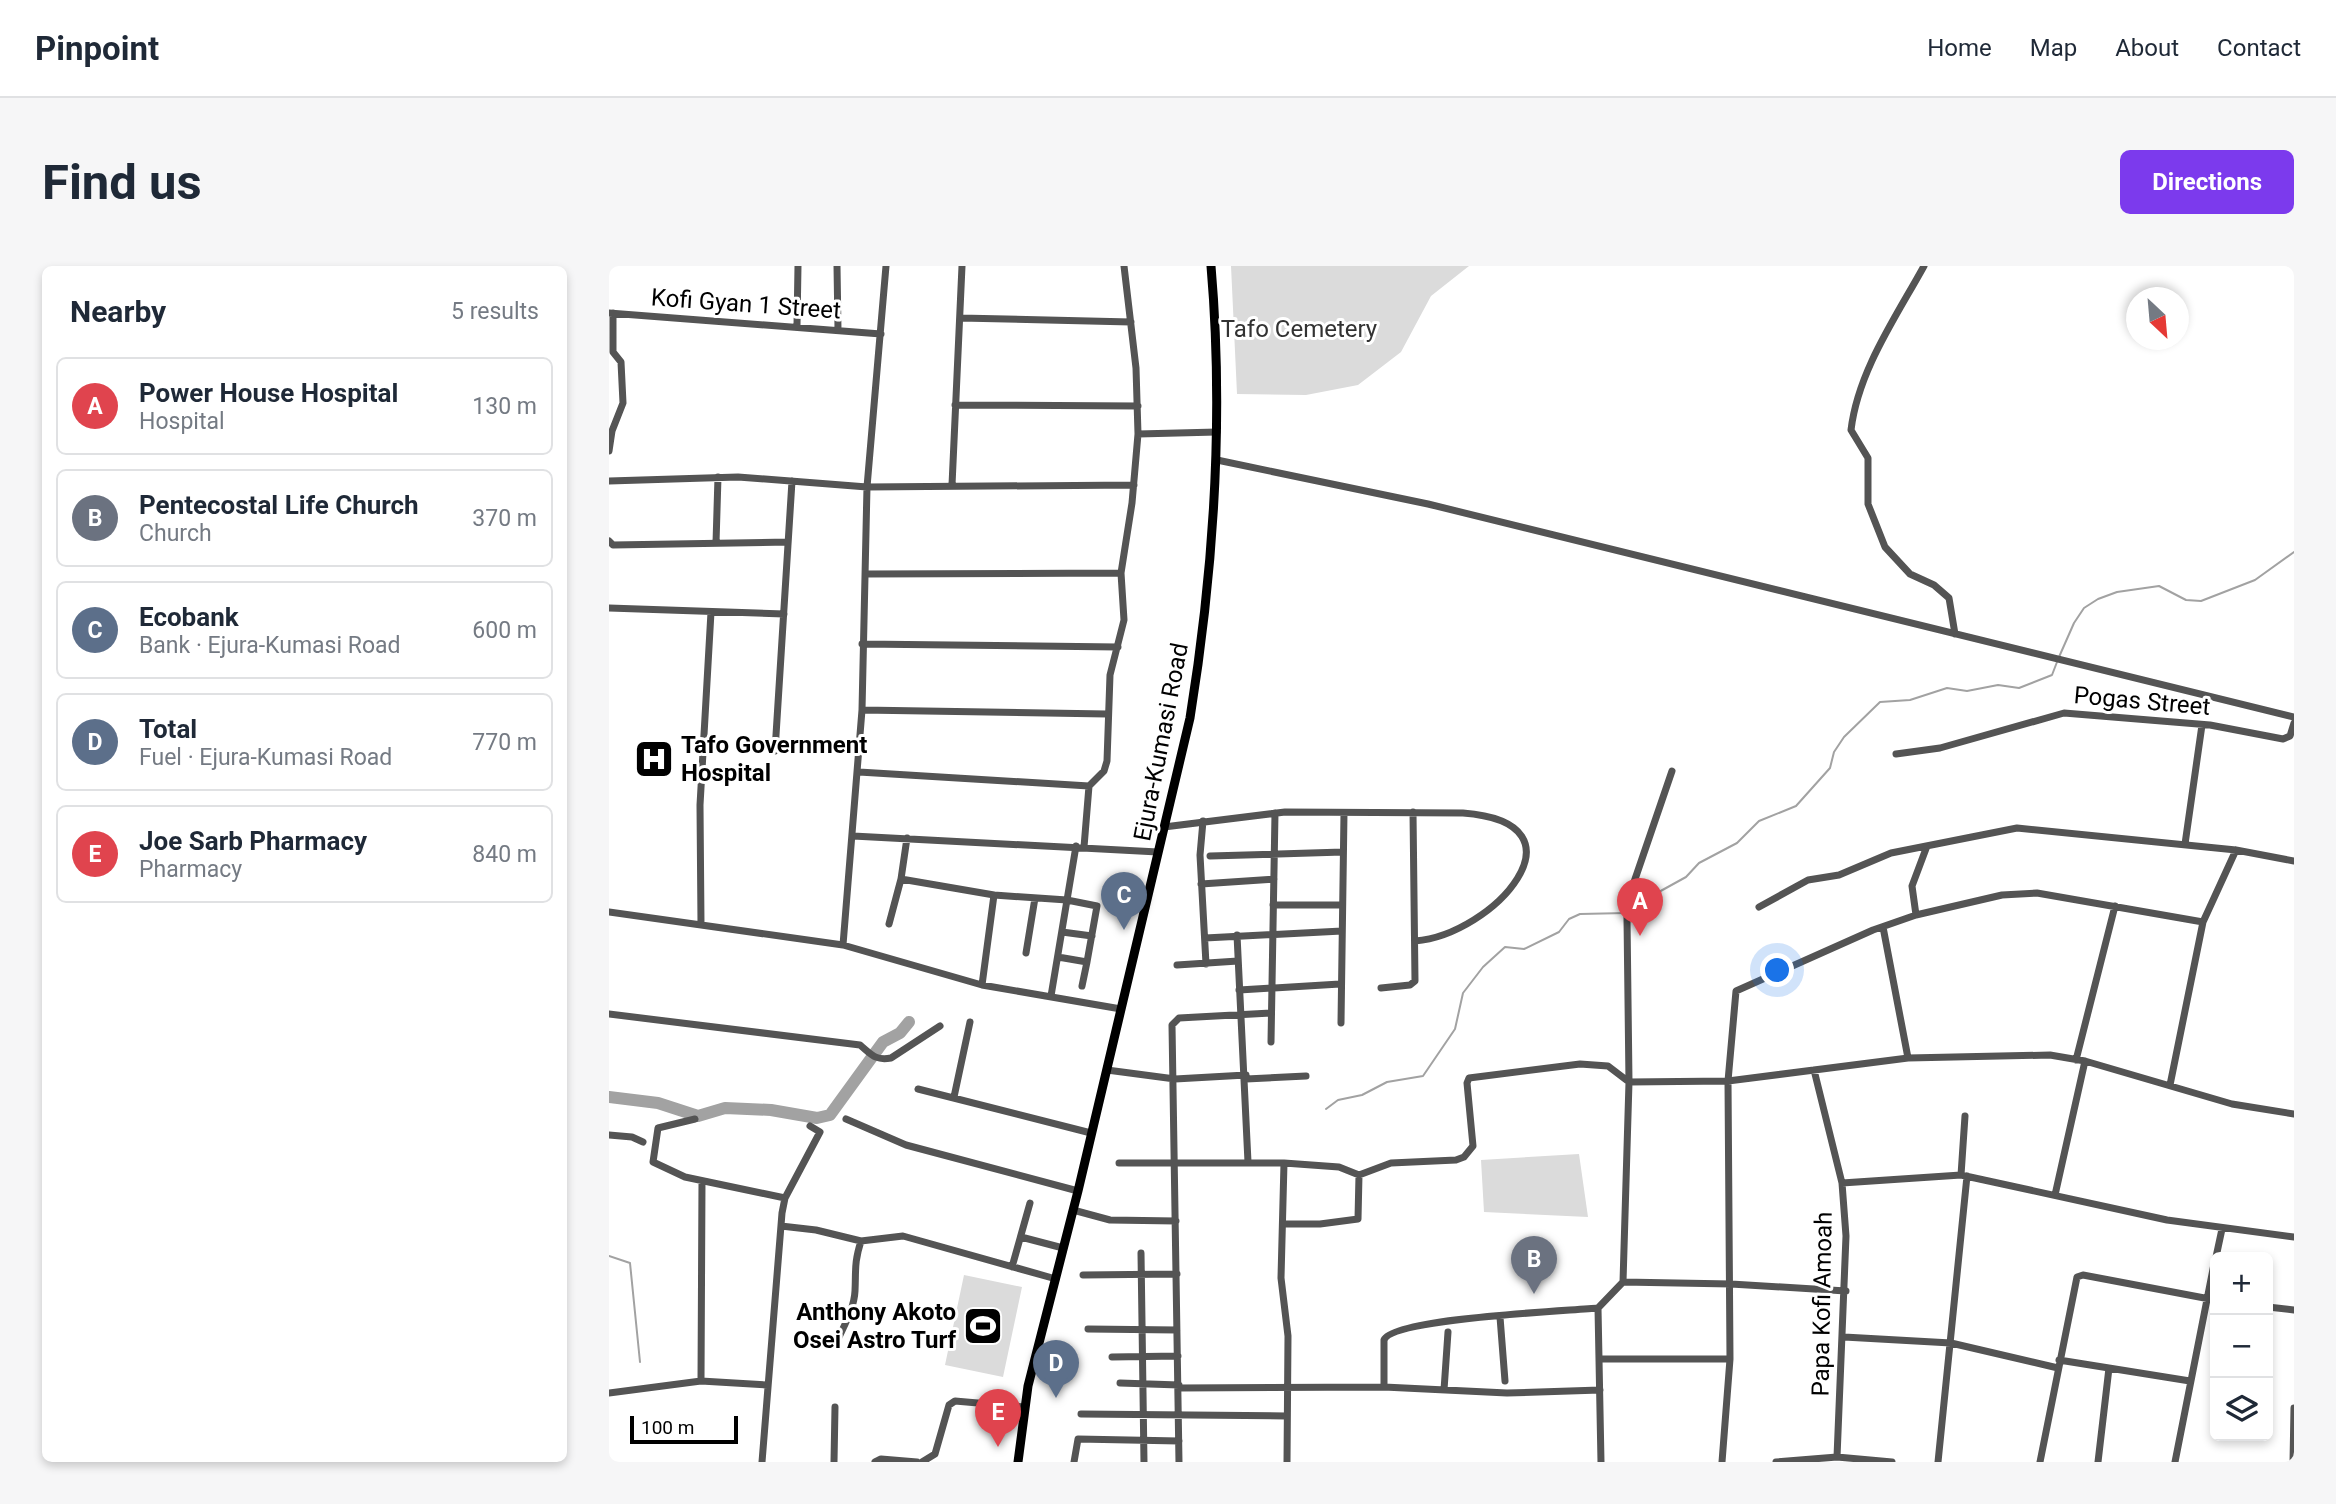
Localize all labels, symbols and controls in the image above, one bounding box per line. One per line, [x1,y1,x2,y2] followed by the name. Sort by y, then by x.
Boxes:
[35,29,159,68] text: Pinpoint
[1927,34,1992,62] text: Home
[2030,34,2077,62] text: Map
[2115,34,2179,62] text: About
[2217,34,2301,62] text: Contact
[2120,150,2294,214] button: Directions
[42,154,202,211] text: Find us
[650,283,842,325] street label: Kofi Gyan 1 Street
[2126,287,2189,350] north arrow
[70,294,166,329] text: Nearby
[451,298,539,325] text: 5 results
[1221,315,1378,343] park label: Tafo Cemetery
[139,378,398,408] text: Power House Hospital
[87,393,103,420] text: A
[472,393,537,420] text: 130 m
[139,408,225,435] text: Hospital
[139,490,419,520] text: Pentecostal Life Church
[88,505,102,532] text: B
[472,505,537,532] text: 370 m
[139,520,212,547] text: Church
[139,602,239,632] text: Ecobank
[87,617,103,644] text: C
[472,617,537,644] text: 600 m
[139,632,401,659] text: Bank · Ejura-Kumasi Road
[1128,641,1194,843] street label: Ejura-Kumasi Road
[2073,681,2212,721] street label: Pogas Street
[139,714,197,744] text: Total
[88,729,102,756] text: D
[472,729,537,756] text: 770 m
[681,731,867,787] place label: Tafo Government Hospital
[633,738,675,780] hospital icon: Tafo Government Hospital
[139,744,392,771] text: Fuel · Ejura-Kumasi Road
[139,826,367,856] text: Joe Sarb Pharmacy
[89,841,101,868] text: E
[472,841,537,868] text: 840 m
[139,856,242,883] text: Pharmacy
[1101,872,1147,930] pin: C
[1617,878,1663,936] pin: A
[1760,953,1794,987] your location
[1806,1211,1838,1397] street label: Papa Kofi Amoah
[1511,1236,1557,1294] pin: B
[2210,1252,2273,1441] map controls
[2210,1252,2273,1315] button: +
[793,1298,956,1354] place label: Anthony Akoto Osei Astro Turf
[962,1305,1004,1347] sports icon: Anthony Akoto Osei Astro Turf
[2210,1315,2273,1378] button: −
[1033,1340,1079,1398] pin: D
[2210,1378,2273,1441] button: layers
[975,1389,1021,1447] pin: E
[630,1413,739,1445] scale bar
[641,1416,694,1439] text: 100 m

